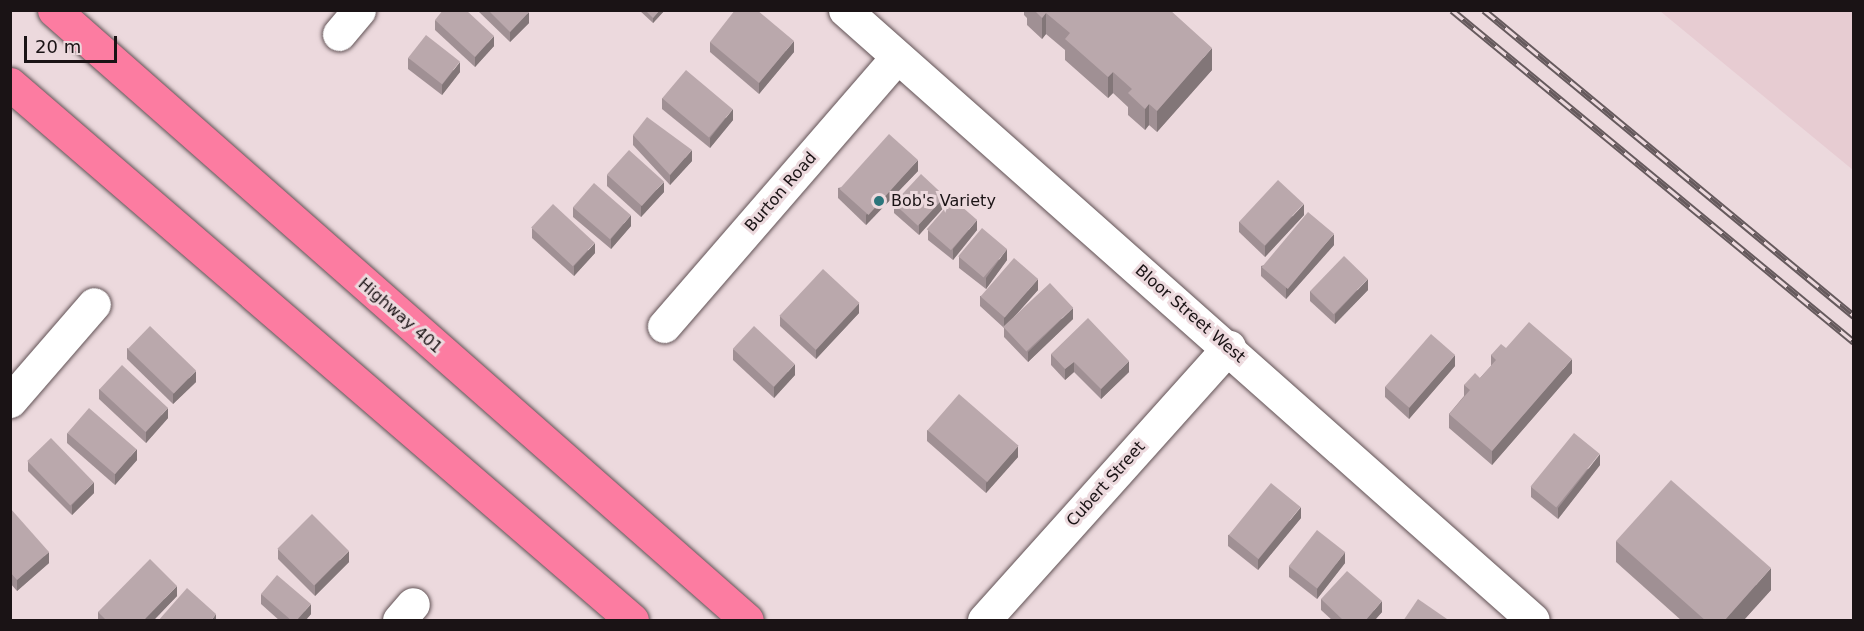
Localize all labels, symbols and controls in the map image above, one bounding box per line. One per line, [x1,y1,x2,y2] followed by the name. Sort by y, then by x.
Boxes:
[27,24,120,62] scale bar
[35,36,81,57] text: 20 m
[741,148,821,236] street label: Burton Road
[891,191,996,211] place label: Bob's Variety
[872,194,886,208] marker: Bob's Variety
[1131,261,1249,367] street label: Bloor Street West
[354,274,446,358] street label: Highway 401
[1063,437,1149,531] street label: Cubert Street

